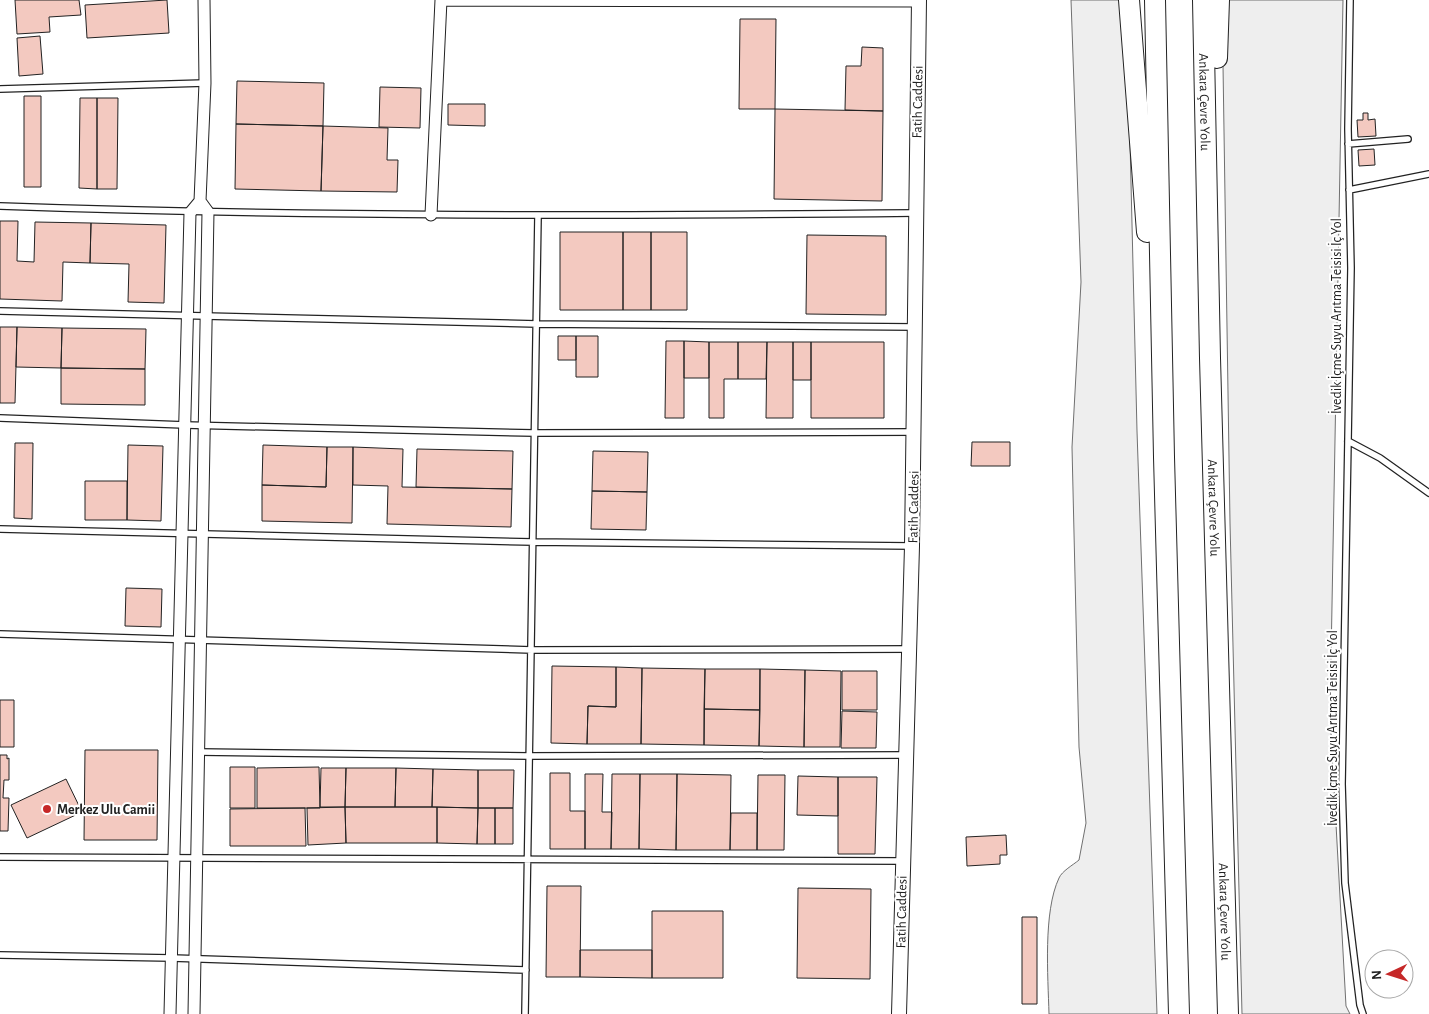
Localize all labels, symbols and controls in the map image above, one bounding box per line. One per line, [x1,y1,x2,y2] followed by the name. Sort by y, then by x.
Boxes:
[1196,53,1212,151] street label: Ankara Çevre Yolu
[910,65,926,139] street label: Fatih Caddesi
[1327,218,1344,414] street label: İvedik İçme Suyu Arıtma Teisisi İç Yol
[1205,459,1221,557] street label: Ankara Çevre Yolu
[906,470,922,544] street label: Fatih Caddesi
[1323,630,1340,826] street label: İvedik İçme Suyu Arıtma Teisisi İç Yol
[41,803,53,815] marker: Merkez Ulu Camii
[57,803,155,817] place label: Merkez Ulu Camii
[1216,863,1233,961] street label: Ankara Çevre Yolu
[894,875,910,949] street label: Fatih Caddesi
[1364,949,1414,999] north arrow
[1370,969,1384,980] text: N

